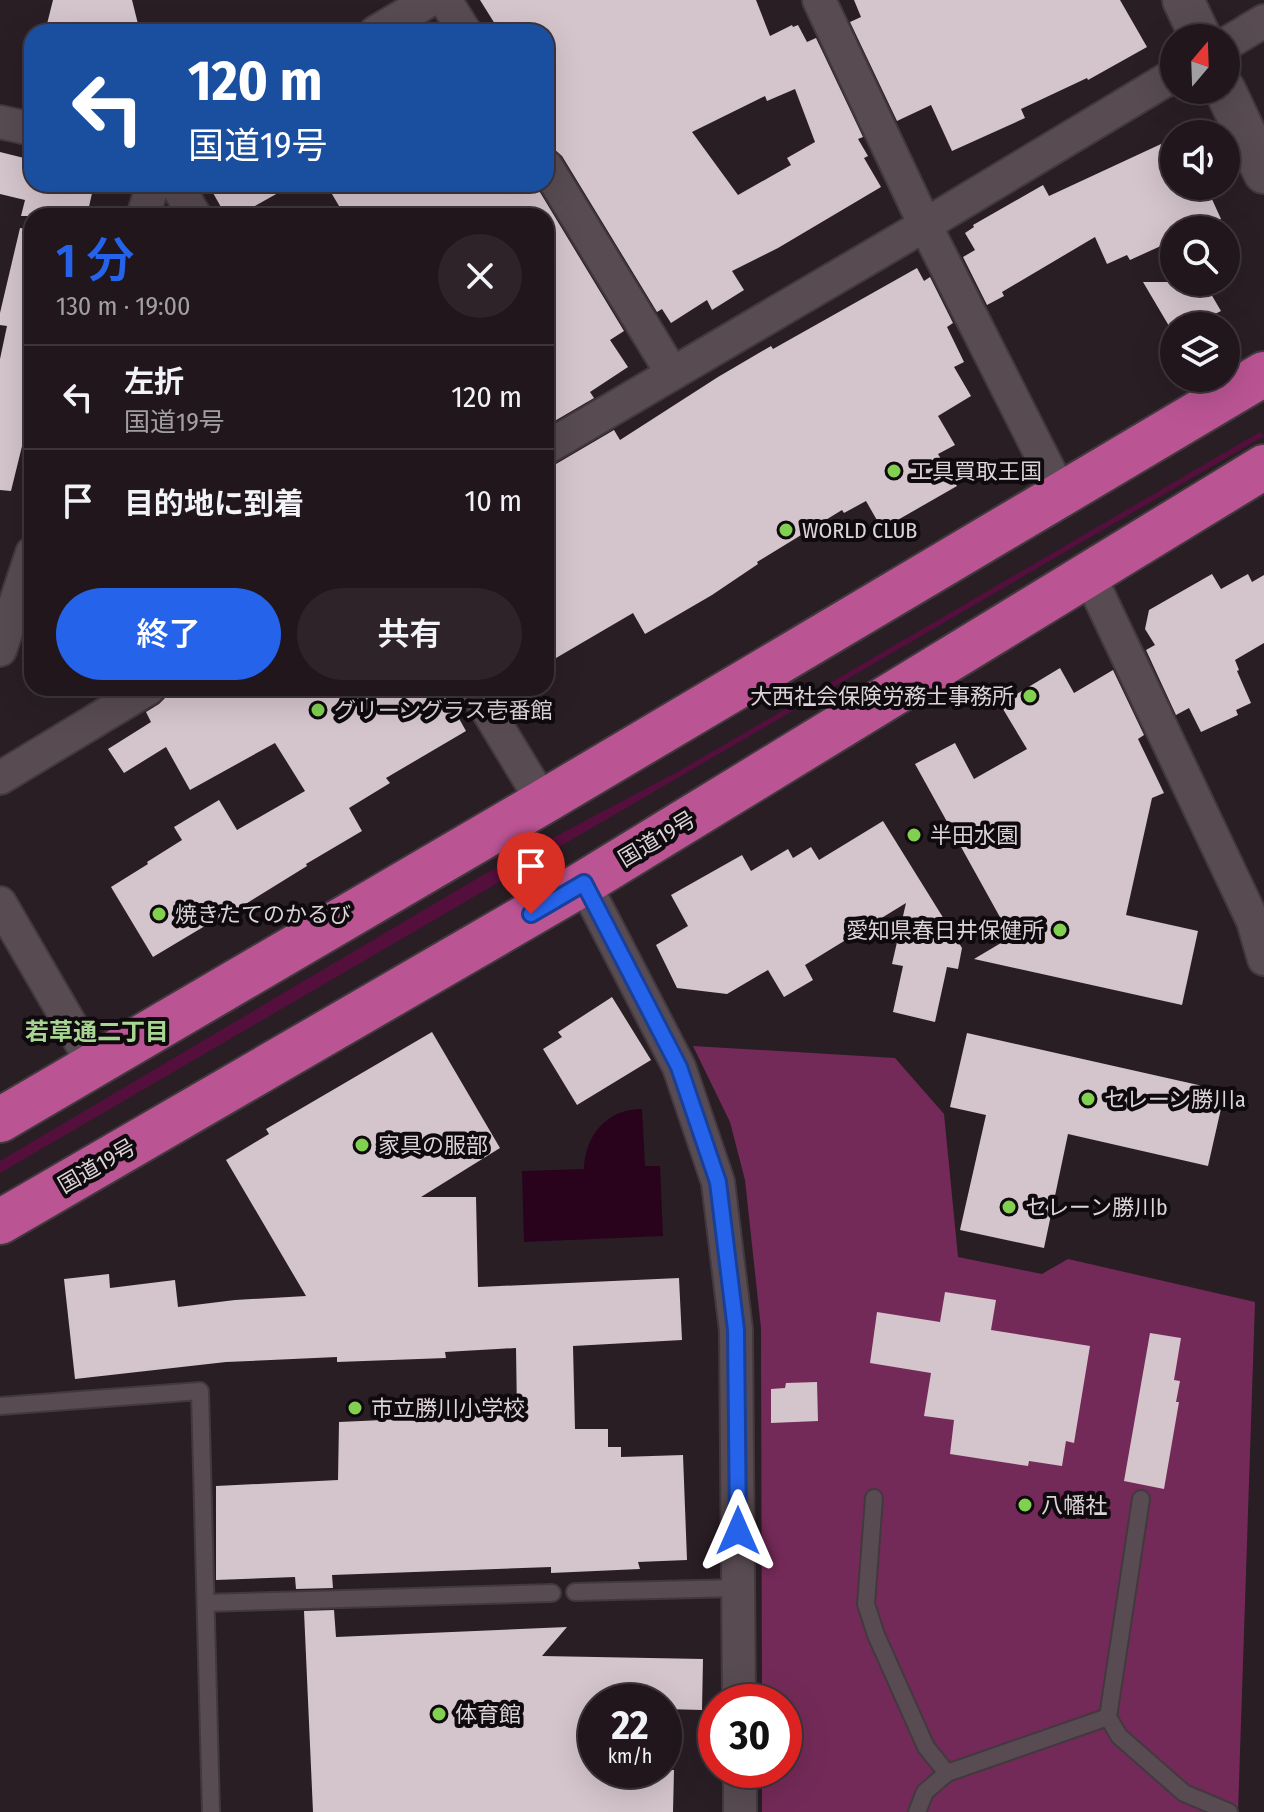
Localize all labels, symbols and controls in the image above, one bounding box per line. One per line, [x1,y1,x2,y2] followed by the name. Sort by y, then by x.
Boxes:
[1160,24,1240,104] north arrow
[1160,24,1240,392] map controls
[188,48,323,115] text: 120 m
[56,56,160,160] icon: left
[1160,120,1240,200] button: sound
[188,124,328,168] text: 国道19号
[1160,216,1240,296] button: search
[56,232,134,290] text: 1 分
[438,234,522,318] button: close
[56,291,191,322] text: 130 m · 19:00
[1160,312,1240,392] button: layers
[124,364,184,400] text: 左折
[56,375,100,419] icon: left
[451,379,522,415] text: 120 m
[124,407,225,438] text: 国道19号
[910,458,1042,485] place label: 工具買取王国
[885,462,903,480] marker: 工具買取王国
[56,479,100,523] icon: arrive
[465,483,522,519] text: 10 m
[124,486,304,522] text: 目的地に到着
[802,517,917,544] place label: WORLD CLUB
[777,521,795,539] marker: WORLD CLUB
[56,588,281,680] button: 終了
[297,588,522,680] button: 共有
[750,683,1014,710] place label: 大西社会保険労務士事務所
[1021,687,1039,705] marker: 大西社会保険労務士事務所
[334,697,552,724] place label: グリーングラス壱番館
[309,701,327,719] marker: グリーングラス壱番館
[613,805,701,873] street label: 国道19号
[930,822,1018,849] place label: 半田水園
[905,826,923,844] marker: 半田水園
[497,832,565,914] pin
[509,844,553,888] icon: arrive
[175,901,351,928] place label: 焼きたてのかるび
[150,905,168,923] marker: 焼きたてのかるび
[846,917,1044,944] place label: 愛知県春日井保健所
[1051,921,1069,939] marker: 愛知県春日井保健所
[25,1018,169,1046] district label: 若草通二丁目
[1104,1086,1246,1113] place label: セレーン勝川a
[1079,1090,1097,1108] marker: セレーン勝川a
[378,1132,488,1159] place label: 家具の服部
[53,1133,141,1199] street label: 国道19号
[353,1136,371,1154] marker: 家具の服部
[1025,1194,1168,1221] place label: セレーン勝川b
[1000,1198,1018,1216] marker: セレーン勝川b
[371,1395,525,1422] place label: 市立勝川小学校
[346,1399,364,1417] marker: 市立勝川小学校
[696,1489,780,1573] position arrow
[1041,1492,1107,1519] place label: 八幡社
[1016,1496,1034,1514] marker: 八幡社
[698,1684,802,1788] speed limit sign: 30
[455,1701,521,1728] place label: 体育館
[611,1702,649,1750] text: 22
[430,1705,448,1723] marker: 体育館
[608,1744,652,1768] text: km/h

